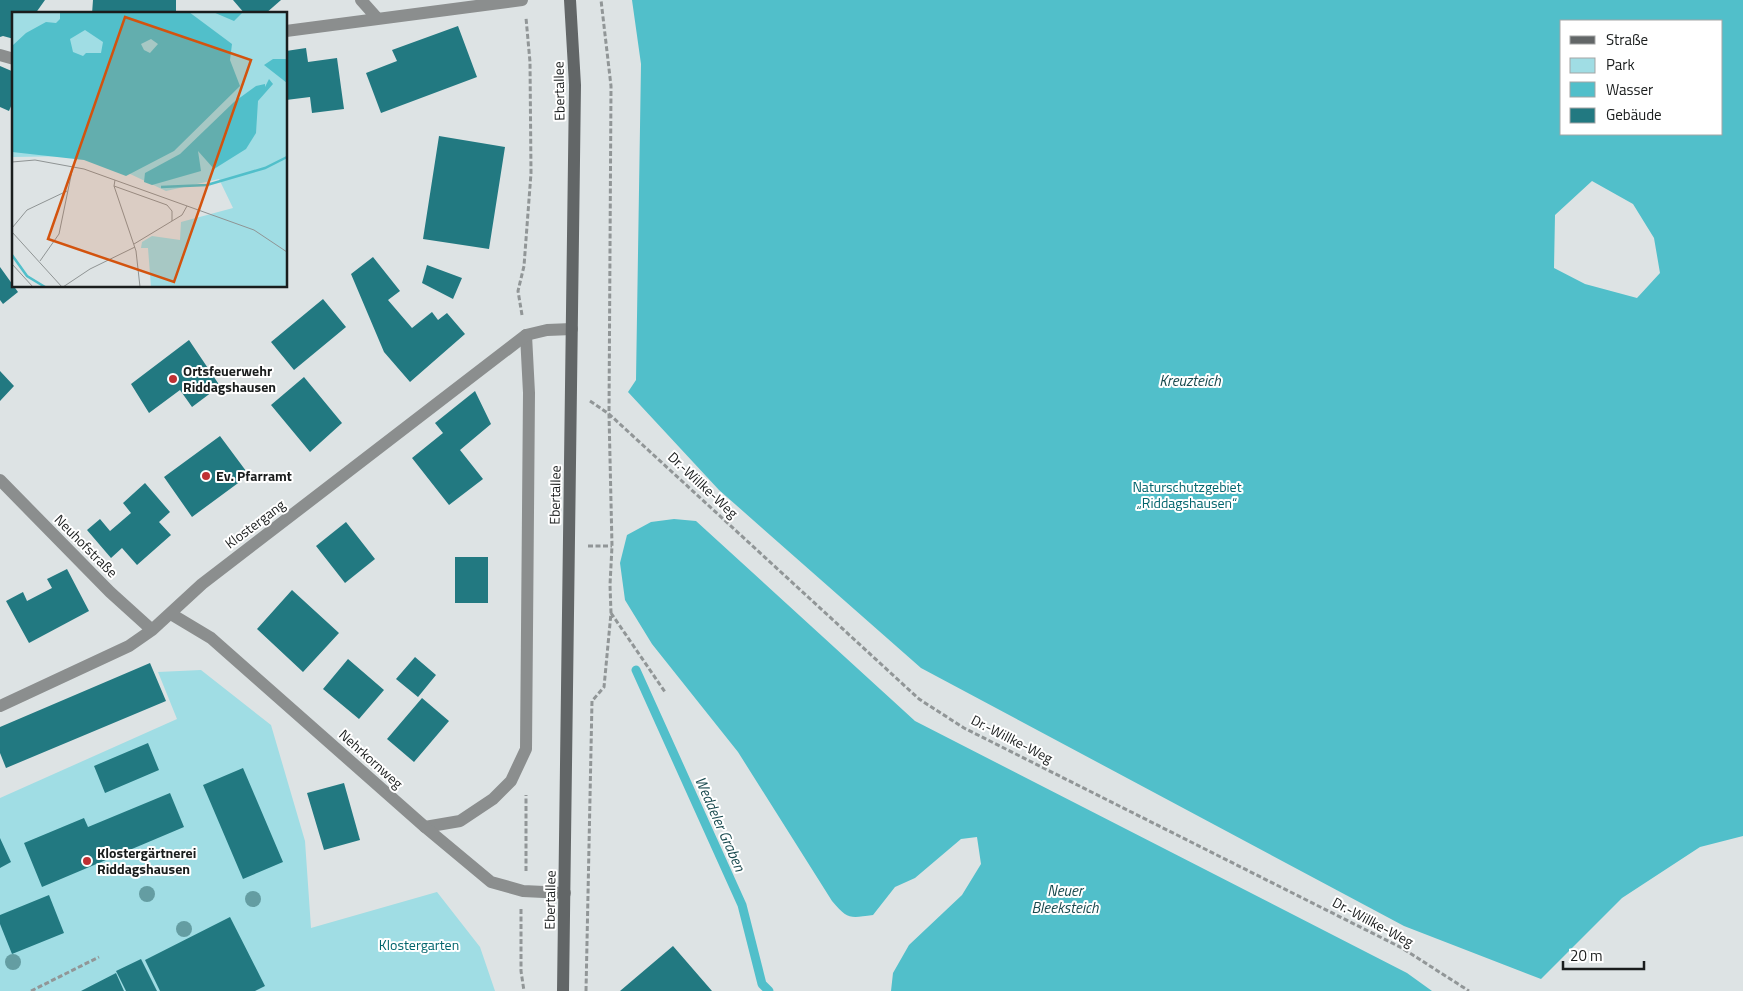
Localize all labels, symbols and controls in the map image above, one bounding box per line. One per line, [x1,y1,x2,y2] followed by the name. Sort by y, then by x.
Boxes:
[12,12,288,288] inset map
[1560,20,1723,135] legend
[1606,28,1648,51] text: Straße
[1606,53,1635,76] text: Park
[547,61,570,121] street label: Ebertallee
[1606,78,1653,101] text: Wasser
[1606,103,1662,126] text: Gebäude
[183,360,276,397] place label: Ortsfeuerwehr Riddagshausen
[1159,369,1221,392] water label: Kreuzteich
[167,373,179,385] marker: Ortsfeuerwehr Riddagshausen
[664,446,743,523] street label: Dr.-Willke-Weg
[216,465,292,486] place label: Ev. Pfarramt
[543,465,566,525] street label: Ebertallee
[200,470,212,482] marker: Ev. Pfarramt
[1132,476,1242,513] park label: Naturschutzgebiet „Riddagshausen“
[220,494,289,553] street label: Klostergang
[50,509,123,582] street label: Neuhofstraße
[968,709,1057,768] street label: Dr.-Willke-Weg
[335,724,408,793] street label: Nehrkornweg
[689,773,752,875] water label: Weddeler Graben
[97,842,196,879] place label: Klostergärtnerei Riddagshausen
[81,855,93,867] marker: Klostergärtnerei Riddagshausen
[538,870,561,930] street label: Ebertallee
[1031,879,1099,919] water label: Neuer Bleeksteich
[1329,891,1418,952] street label: Dr.-Willke-Weg
[379,934,459,955] park label: Klostergarten
[1563,938,1644,970] scale bar
[1570,944,1603,967] text: 20 m

